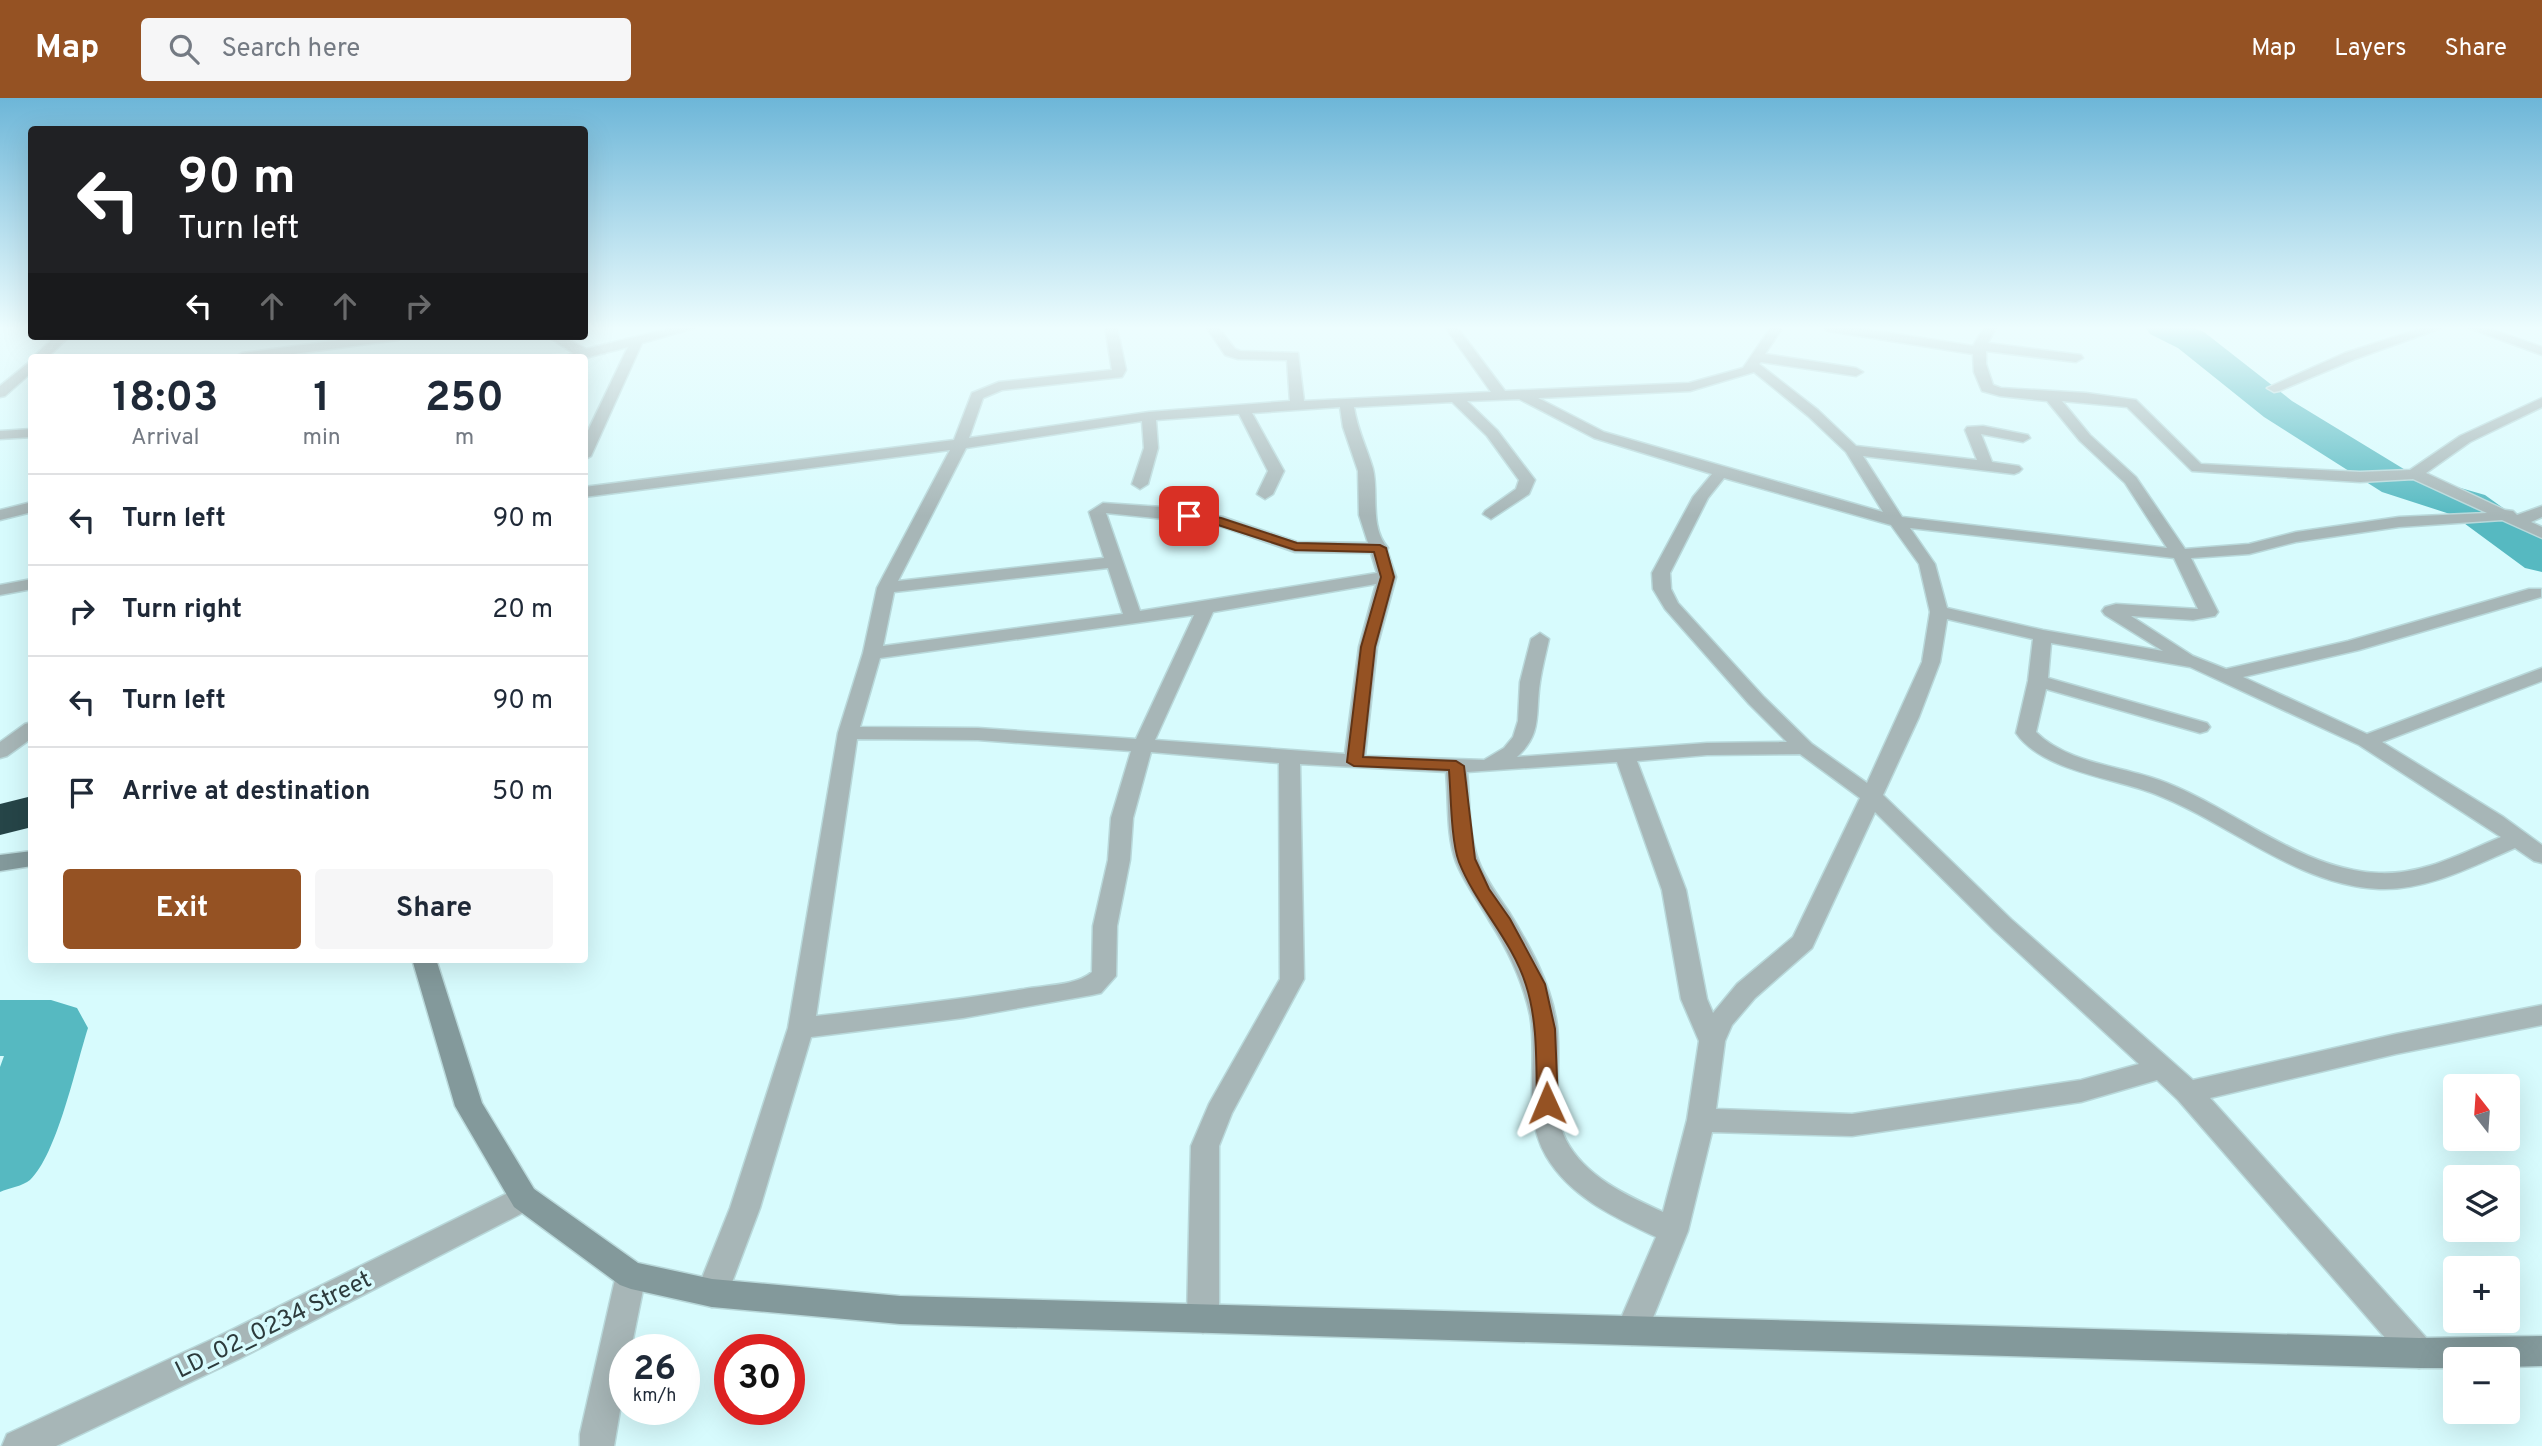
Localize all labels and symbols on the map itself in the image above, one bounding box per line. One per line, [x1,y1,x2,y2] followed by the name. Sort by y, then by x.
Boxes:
[1159,486,1219,546] pin
[1510,1066,1584,1140] position arrow
[2443,1074,2520,1152] north arrow
[171,1265,377,1386] street label: LD_02_0234 Street
[714,1334,805,1425] speed limit sign: 30

